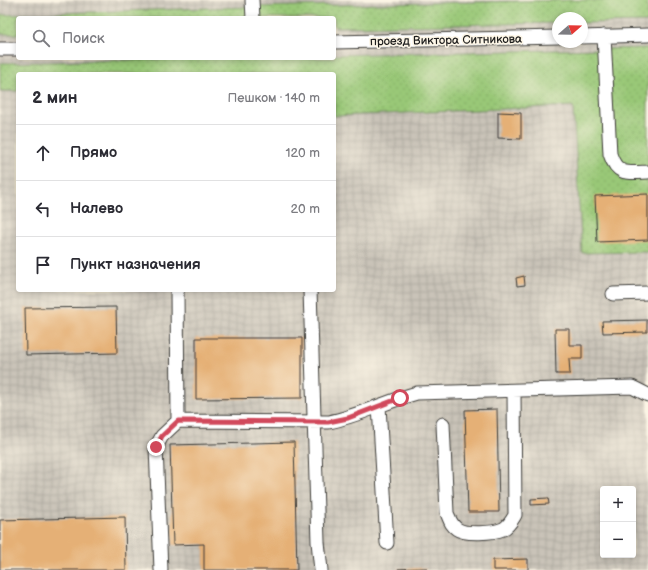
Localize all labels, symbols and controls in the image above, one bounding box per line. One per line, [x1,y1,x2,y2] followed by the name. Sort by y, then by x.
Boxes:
[552,12,588,48] north arrow
[16,16,336,60] search box
[30,27,52,49] icon: search
[62,29,105,48] text: Поиск
[370,32,522,49] street label: проезд Виктора Ситникова
[32,88,78,108] text: 2 мин
[228,90,320,106] text: Пешком · 140 m
[32,142,54,164] icon: ahead
[70,143,117,162] text: Прямо
[285,145,320,161] text: 120 m
[32,198,54,220] icon: left
[70,199,123,218] text: Налево
[290,201,320,217] text: 20 m
[32,254,54,276] icon: arrive
[70,255,201,274] text: Пункт назначения
[391,389,409,407] route start
[147,438,165,456] route end
[600,486,636,558] map controls
[600,486,636,522] button: +
[600,522,636,558] button: −

